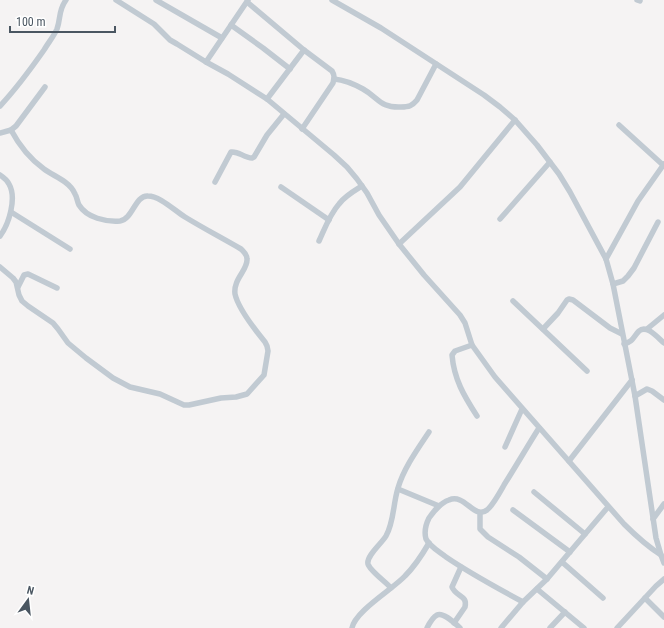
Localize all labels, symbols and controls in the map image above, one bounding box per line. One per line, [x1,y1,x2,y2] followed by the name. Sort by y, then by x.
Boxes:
[10,8,115,34] scale bar
[16,15,46,29] text: 100 m
[8,580,48,620] north arrow
[26,584,36,598] text: N

